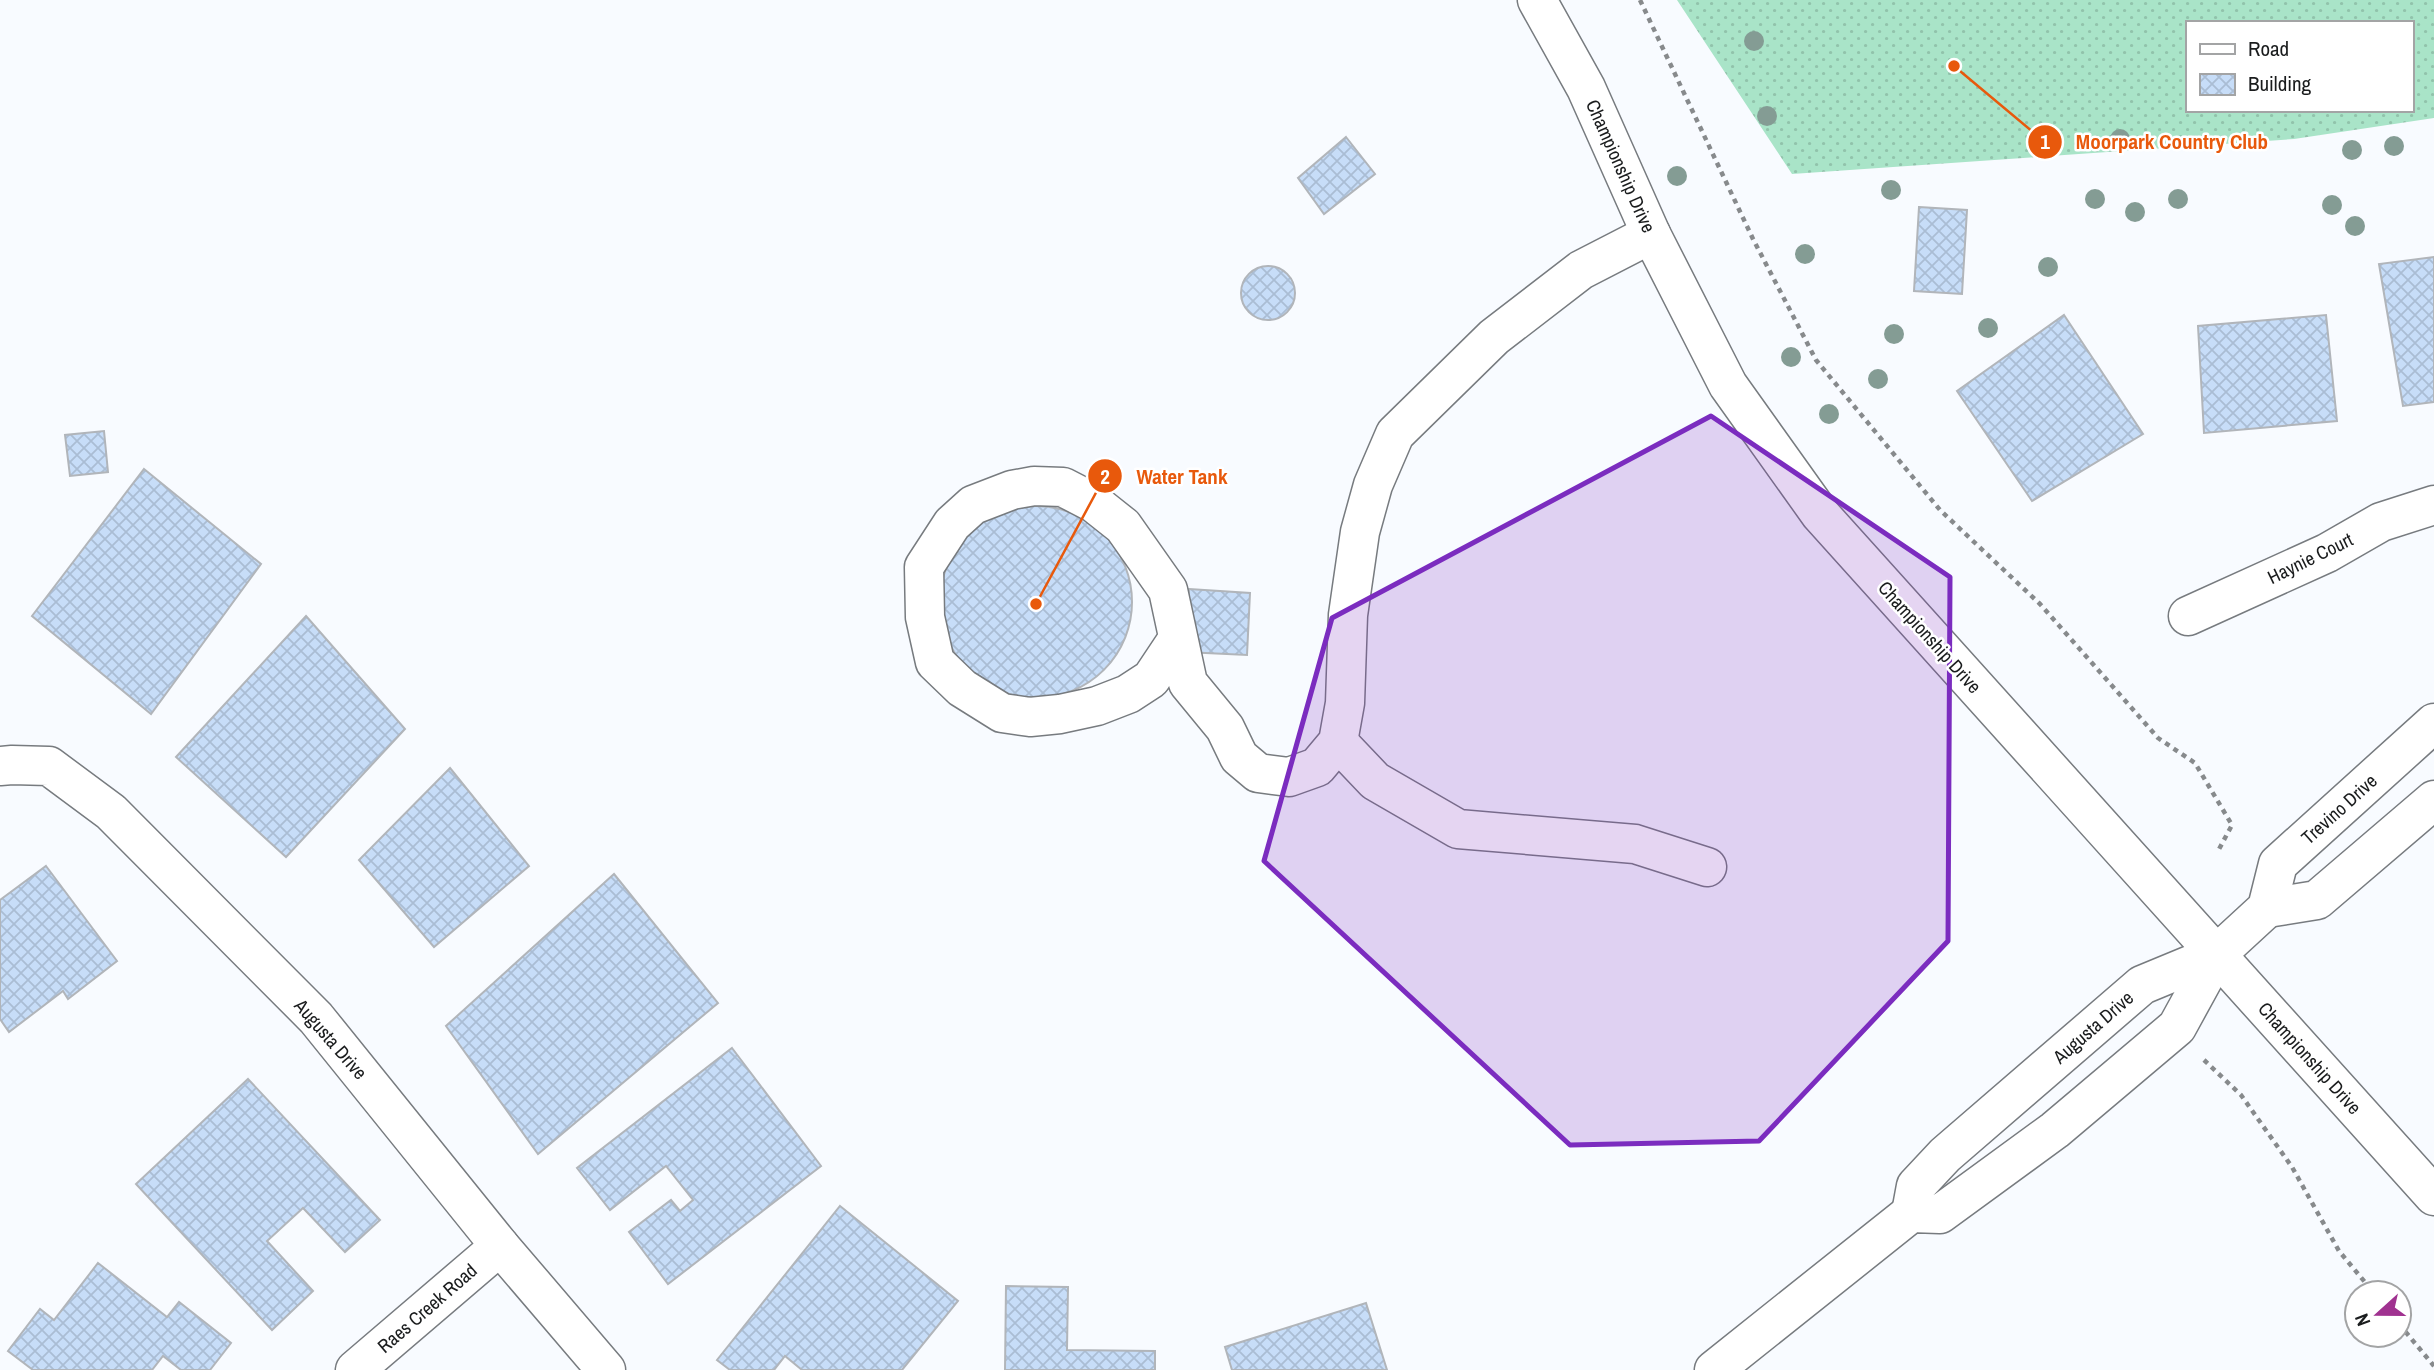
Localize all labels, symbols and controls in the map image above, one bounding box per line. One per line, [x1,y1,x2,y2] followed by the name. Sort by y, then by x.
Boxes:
[2186,21,2413,112] legend
[2248,34,2289,63] text: Road
[2248,69,2312,98] text: Building
[1580,95,1662,237] street label: Championship Drive
[2027,121,2283,163] callout: Moorpark Country Club
[2040,127,2050,156] text: 1
[2076,127,2268,156] text: Moorpark Country Club
[1087,455,1241,497] callout: Water Tank
[1100,462,1110,491] text: 2
[1137,462,1228,491] text: Water Tank
[2263,526,2358,590] street label: Haynie Court
[1873,575,1987,699] street label: Championship Drive
[2295,768,2383,850] street label: Trevino Drive
[2046,985,2139,1070] street label: Augusta Drive
[288,992,373,1085] street label: Augusta Drive
[2253,996,2367,1120] street label: Championship Drive
[372,1258,482,1358] street label: Raes Creek Road
[2343,1279,2413,1349] north arrow
[2348,1310,2376,1330] text: N

